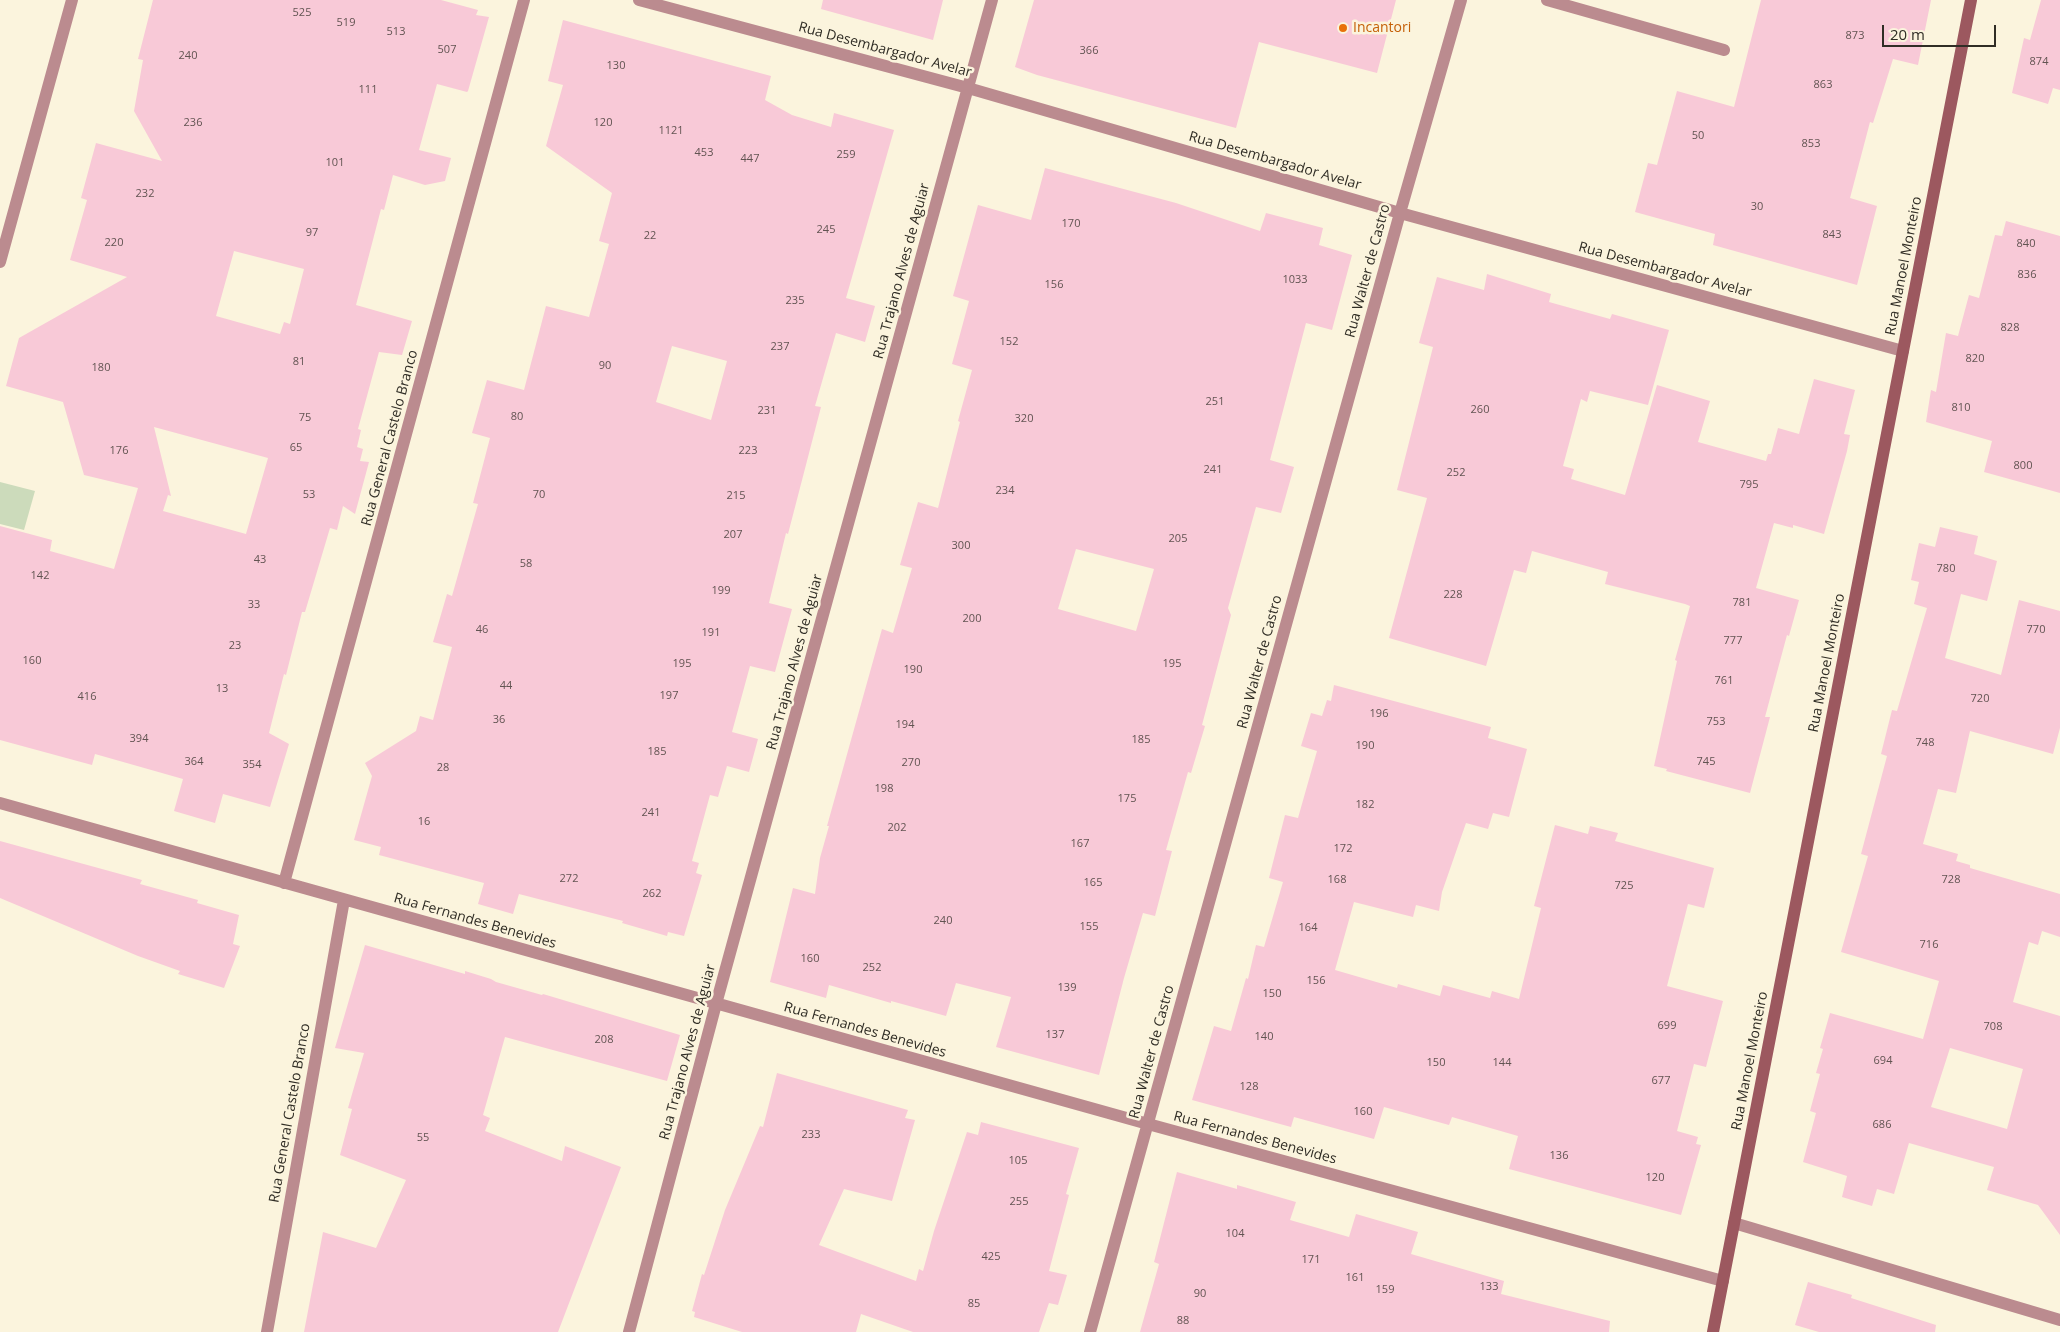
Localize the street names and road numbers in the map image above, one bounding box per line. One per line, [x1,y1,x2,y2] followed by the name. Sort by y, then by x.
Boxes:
[797,19,973,81] street label: Rua Desembargador Avelar
[1187,128,1363,194] street label: Rua Desembargador Avelar
[870,181,934,361] street label: Rua Trajano Alves de Aguiar
[1882,195,1926,337] street label: Rua Manoel Monteiro
[1342,202,1394,340] street label: Rua Walter de Castro
[1577,239,1753,301] street label: Rua Desembargador Avelar
[358,348,422,528] street label: Rua General Castelo Branco
[763,572,827,752] street label: Rua Trajano Alves de Aguiar
[1805,592,1849,734] street label: Rua Manoel Monteiro
[1234,593,1286,731] street label: Rua Walter de Castro
[392,890,558,952] street label: Rua Fernandes Benevides
[656,962,720,1142] street label: Rua Trajano Alves de Aguiar
[1126,983,1178,1121] street label: Rua Walter de Castro
[1728,990,1772,1132] street label: Rua Manoel Monteiro
[782,999,948,1061] street label: Rua Fernandes Benevides
[266,1022,314,1204] street label: Rua General Castelo Branco
[1172,1108,1338,1168] street label: Rua Fernandes Benevides

